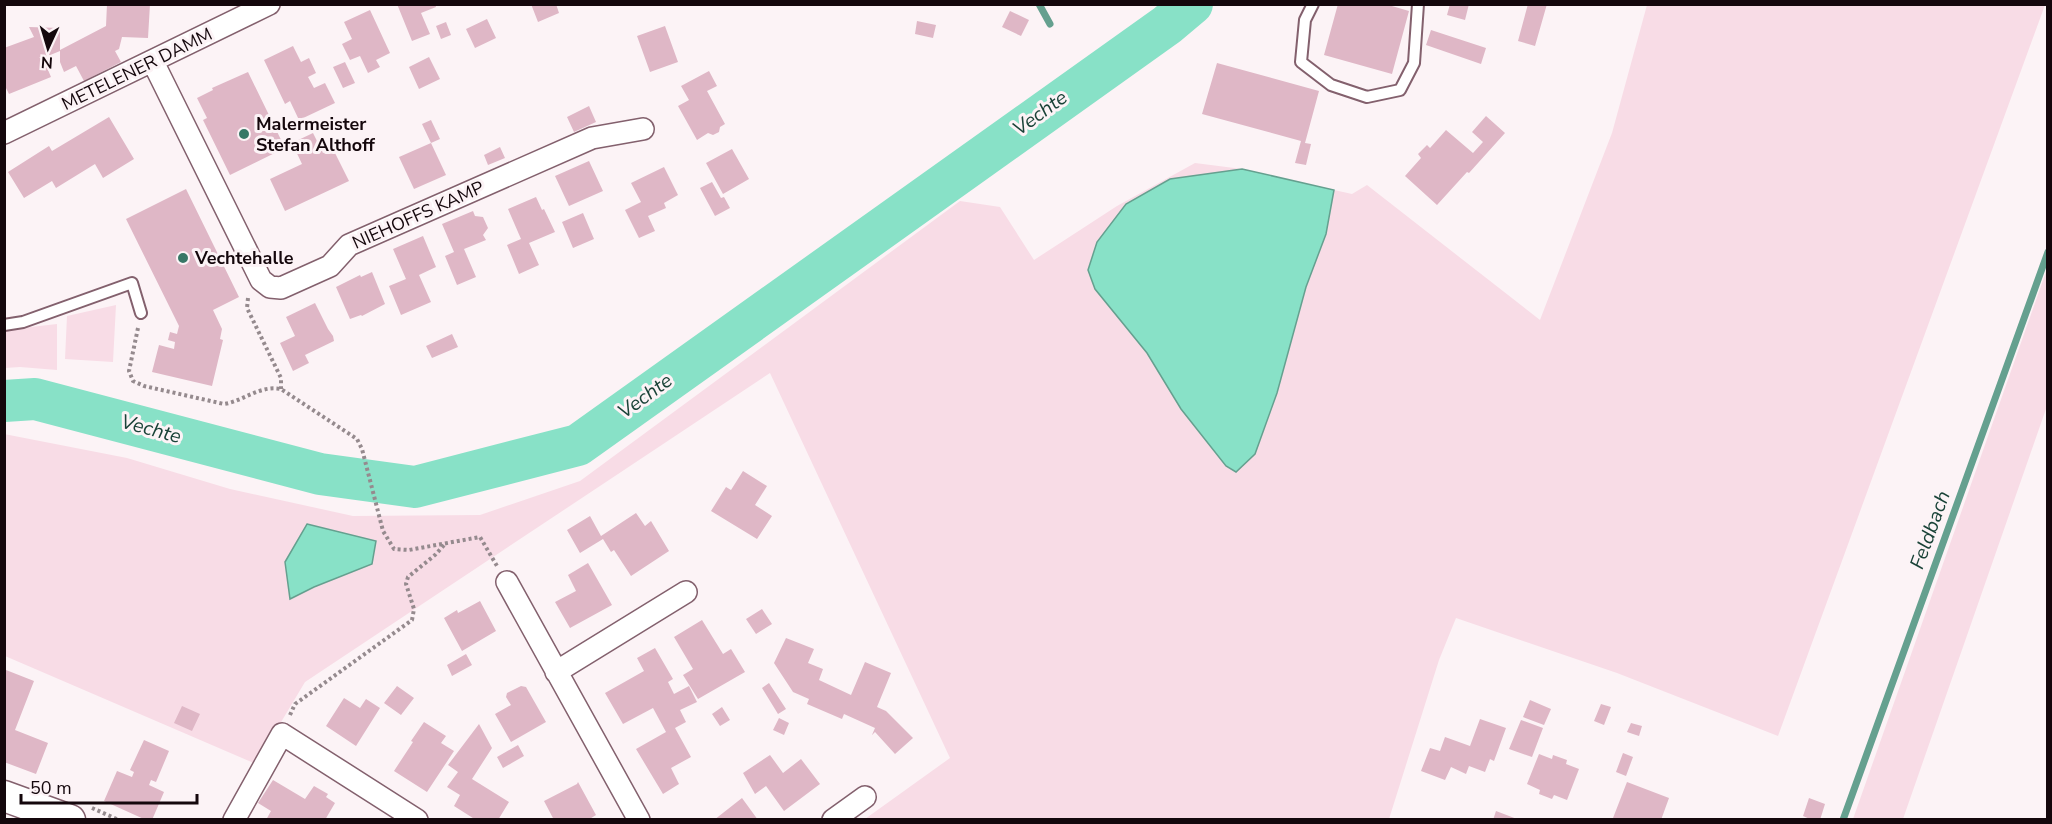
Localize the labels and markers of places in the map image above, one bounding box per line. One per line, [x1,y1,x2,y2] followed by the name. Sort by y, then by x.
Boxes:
[256,112,375,157] place label: Malermeister Stefan Althoff
[237,127,251,141] marker: Malermeister Stefan Althoff
[194,246,294,270] place label: Vechtehalle
[176,251,190,265] marker: Vechtehalle

